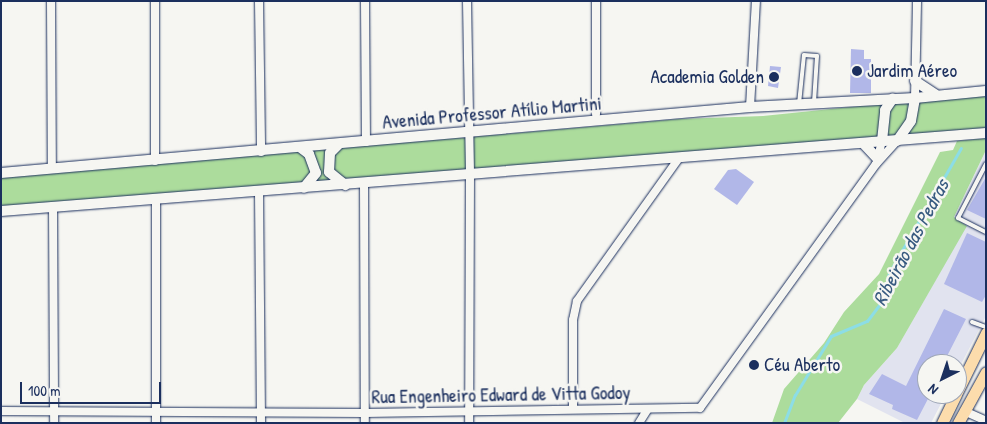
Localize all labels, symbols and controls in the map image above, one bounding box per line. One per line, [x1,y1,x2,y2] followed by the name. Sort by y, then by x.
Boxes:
[867,60,957,82] place label: Jardim Aéreo
[851,65,863,77] marker: Jardim Aéreo
[651,66,764,88] place label: Academia Golden
[768,71,780,83] marker: Academia Golden
[381,92,603,134] street label: Avenida Professor Atílio Martini
[867,175,953,309] water label: Ribeirão das Pedras
[764,354,840,376] place label: Céu Aberto
[917,354,967,404] north arrow
[748,359,760,371] marker: Céu Aberto
[22,372,164,404] scale bar
[28,380,61,401] text: 100 m
[923,380,942,400] text: N
[371,381,631,409] street label: Rua Engenheiro Edward de Vitta Godoy

